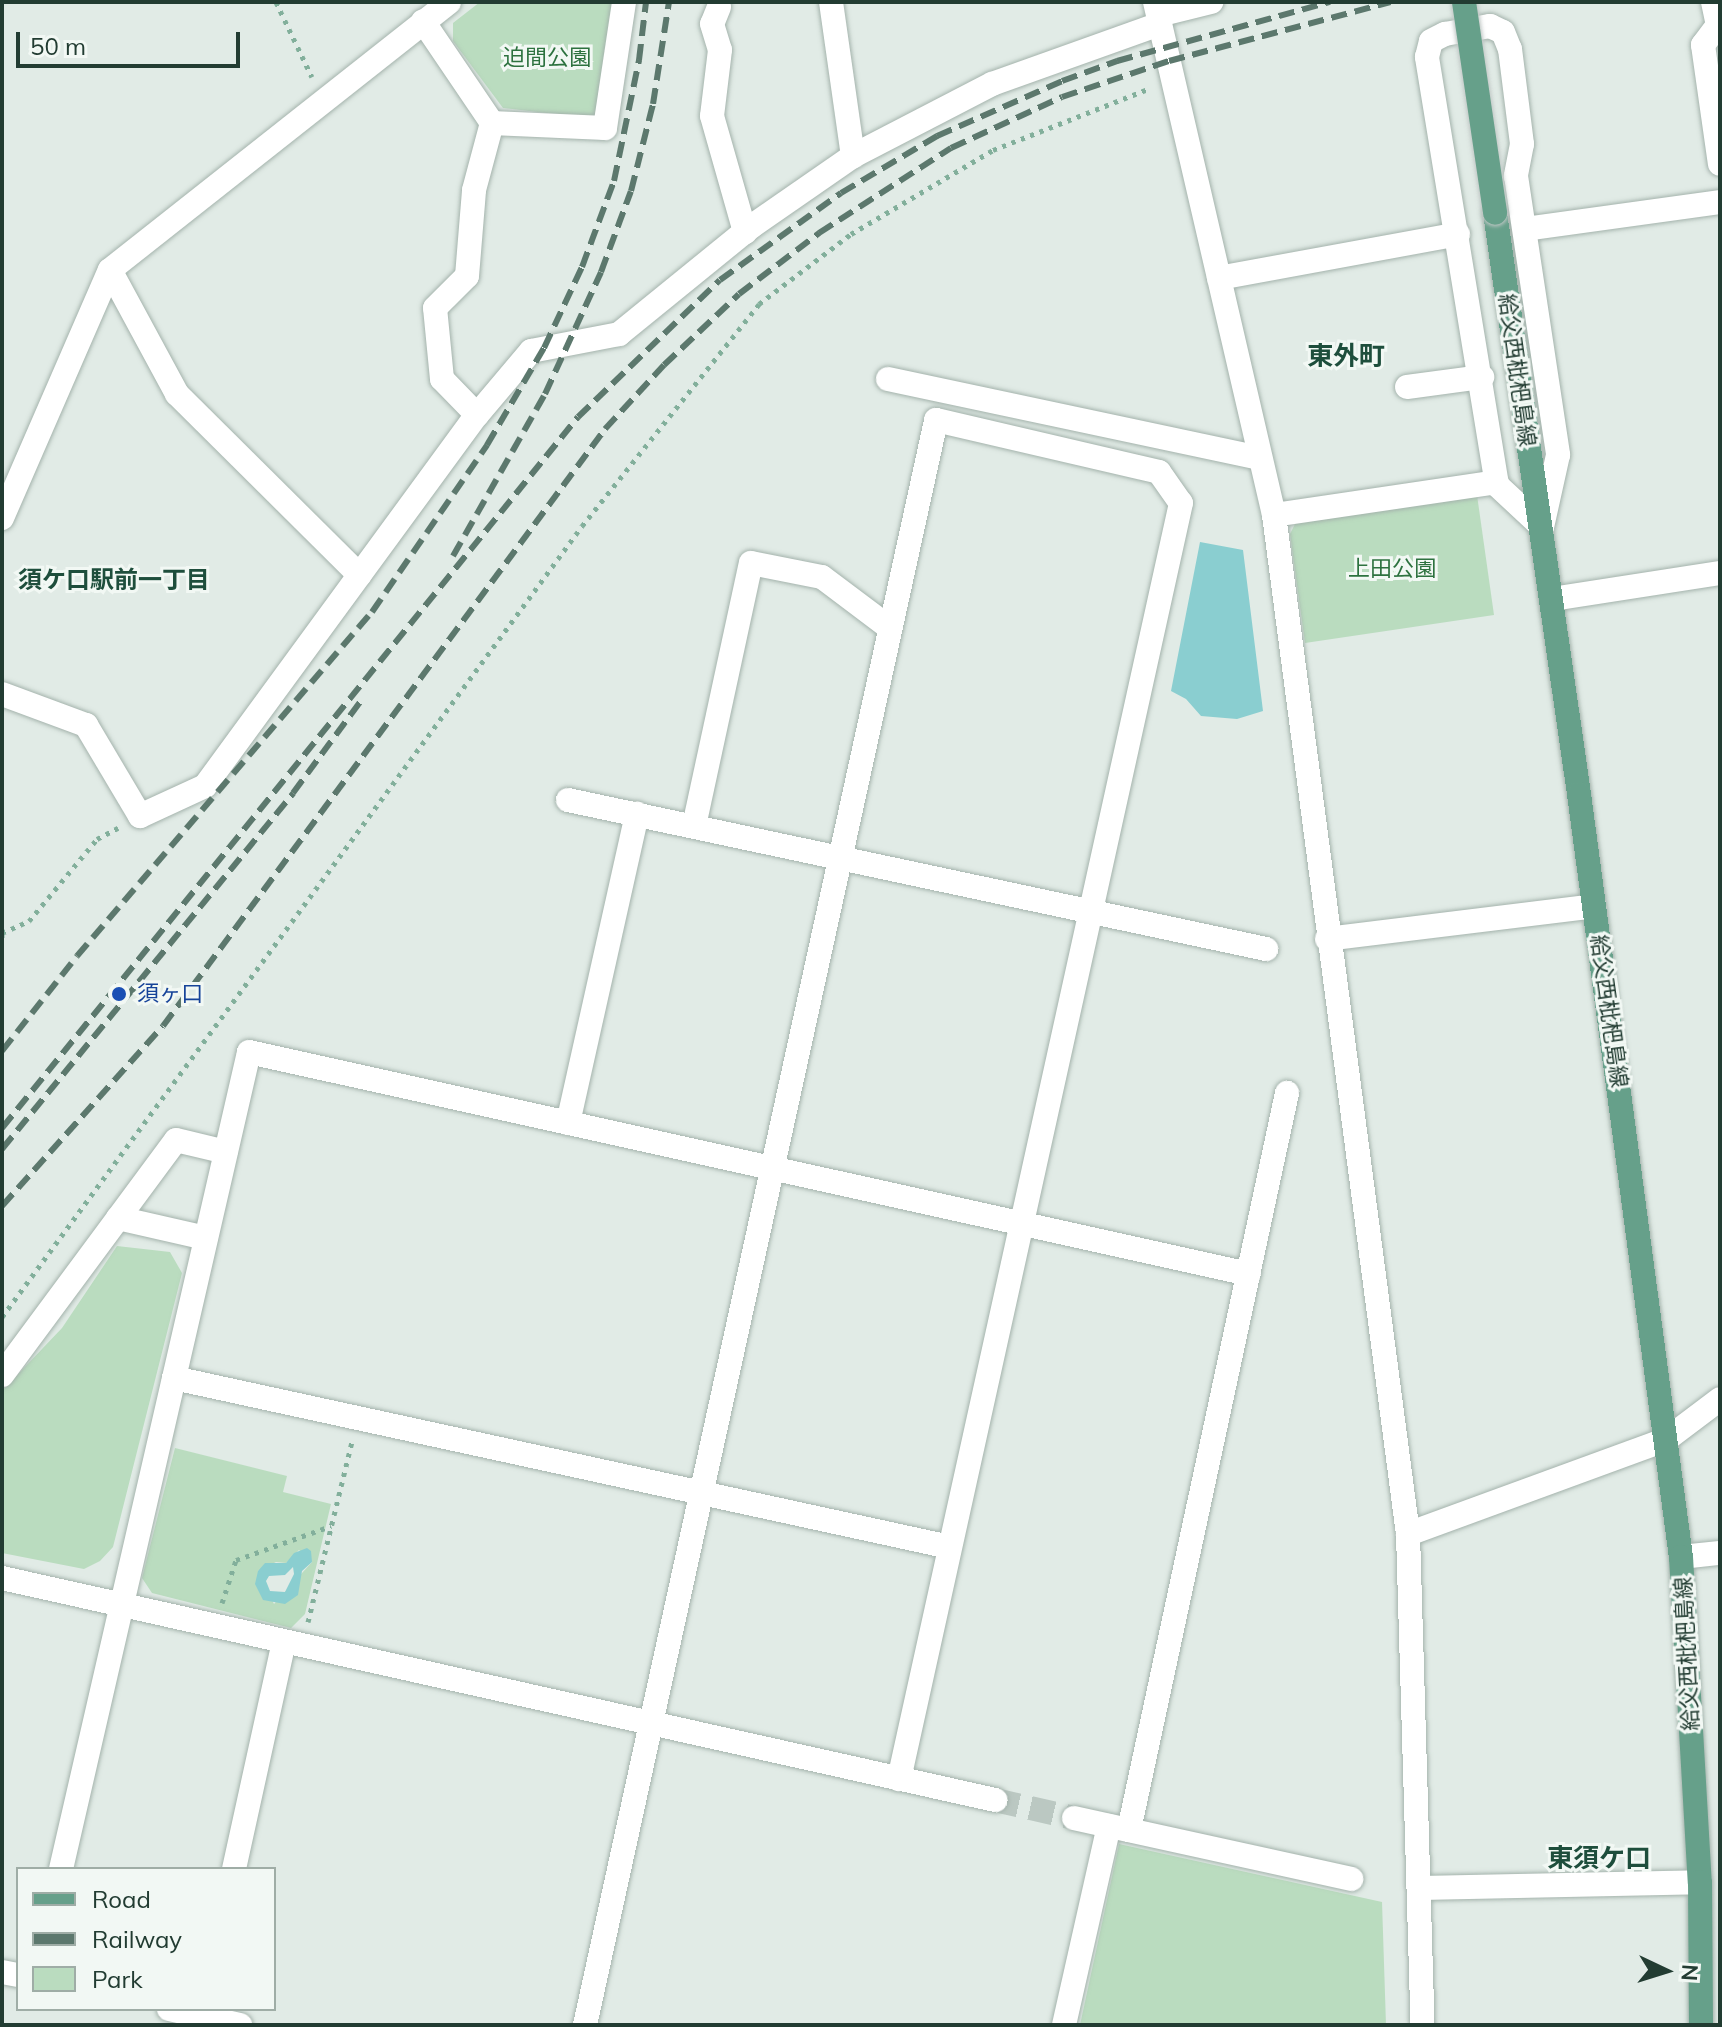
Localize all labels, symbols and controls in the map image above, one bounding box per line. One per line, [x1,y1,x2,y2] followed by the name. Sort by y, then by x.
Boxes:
[20,16,244,66] scale bar
[30,31,86,61] text: 50 m
[503,45,591,71] park label: 迫間公園
[1493,292,1541,448] street label: 給父西枇杷島線
[1307,340,1385,372] district label: 東外町
[1348,556,1436,582] park label: 上田公園
[18,566,210,594] district label: 須ケ口駅前一丁目
[1585,933,1633,1089] street label: 給父西枇杷島線
[137,981,203,1007] place label: 須ヶ口
[108,983,130,1005] marker: 須ヶ口
[1670,1576,1704,1732] street label: 給父西枇杷島線
[1547,1842,1651,1874] district label: 東須ケ口
[16,1867,276,2011] legend
[92,1884,151,1914] text: Road
[92,1924,182,1954] text: Railway
[1626,1931,1706,2011] north arrow
[1675,1963,1704,1982] text: N
[92,1964,143,1994] text: Park

